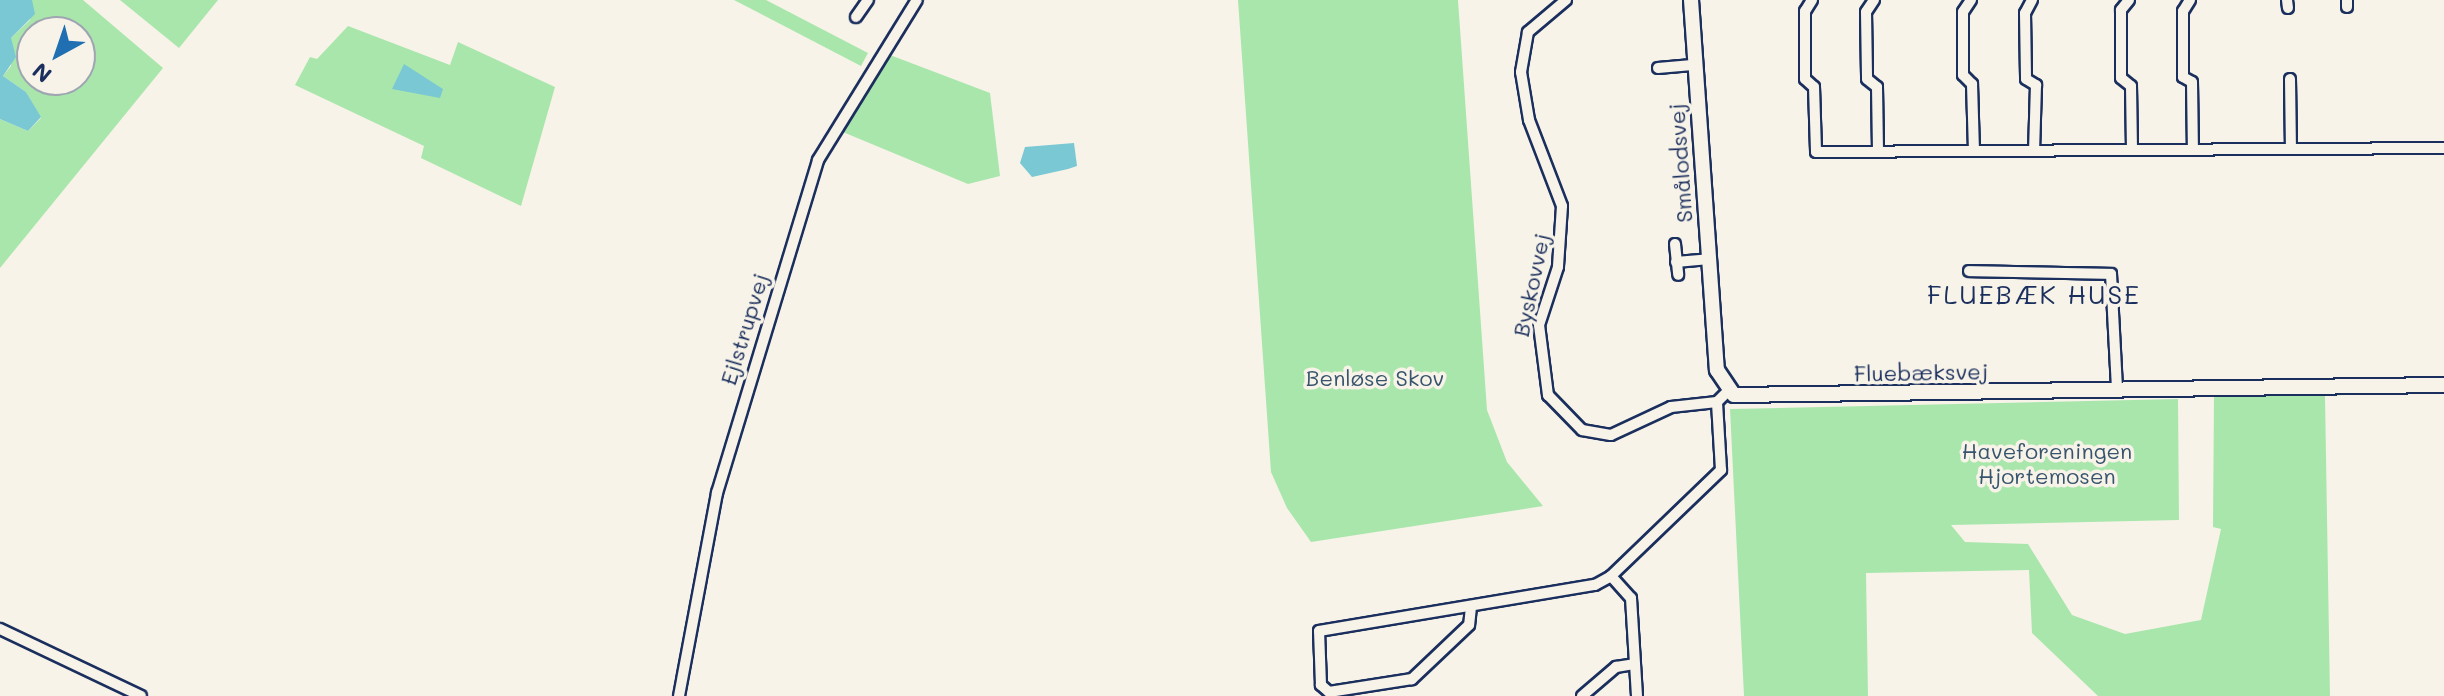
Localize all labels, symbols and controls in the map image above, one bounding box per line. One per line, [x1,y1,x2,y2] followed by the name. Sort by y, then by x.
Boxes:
[16,16,96,96] north arrow
[26,57,57,90] text: N
[1663,102,1697,224] street label: Smålodsvej
[1507,231,1555,339] street label: Byskovvej
[715,270,773,388] street label: Ejlstrupvej
[1927,279,2141,311] district label: FLUEBÆK HUSE
[1854,358,1988,386] street label: Fluebæksvej
[1306,365,1444,391] park label: Benløse Skov
[1962,437,2132,488] park label: Haveforeningen Hjortemosen

